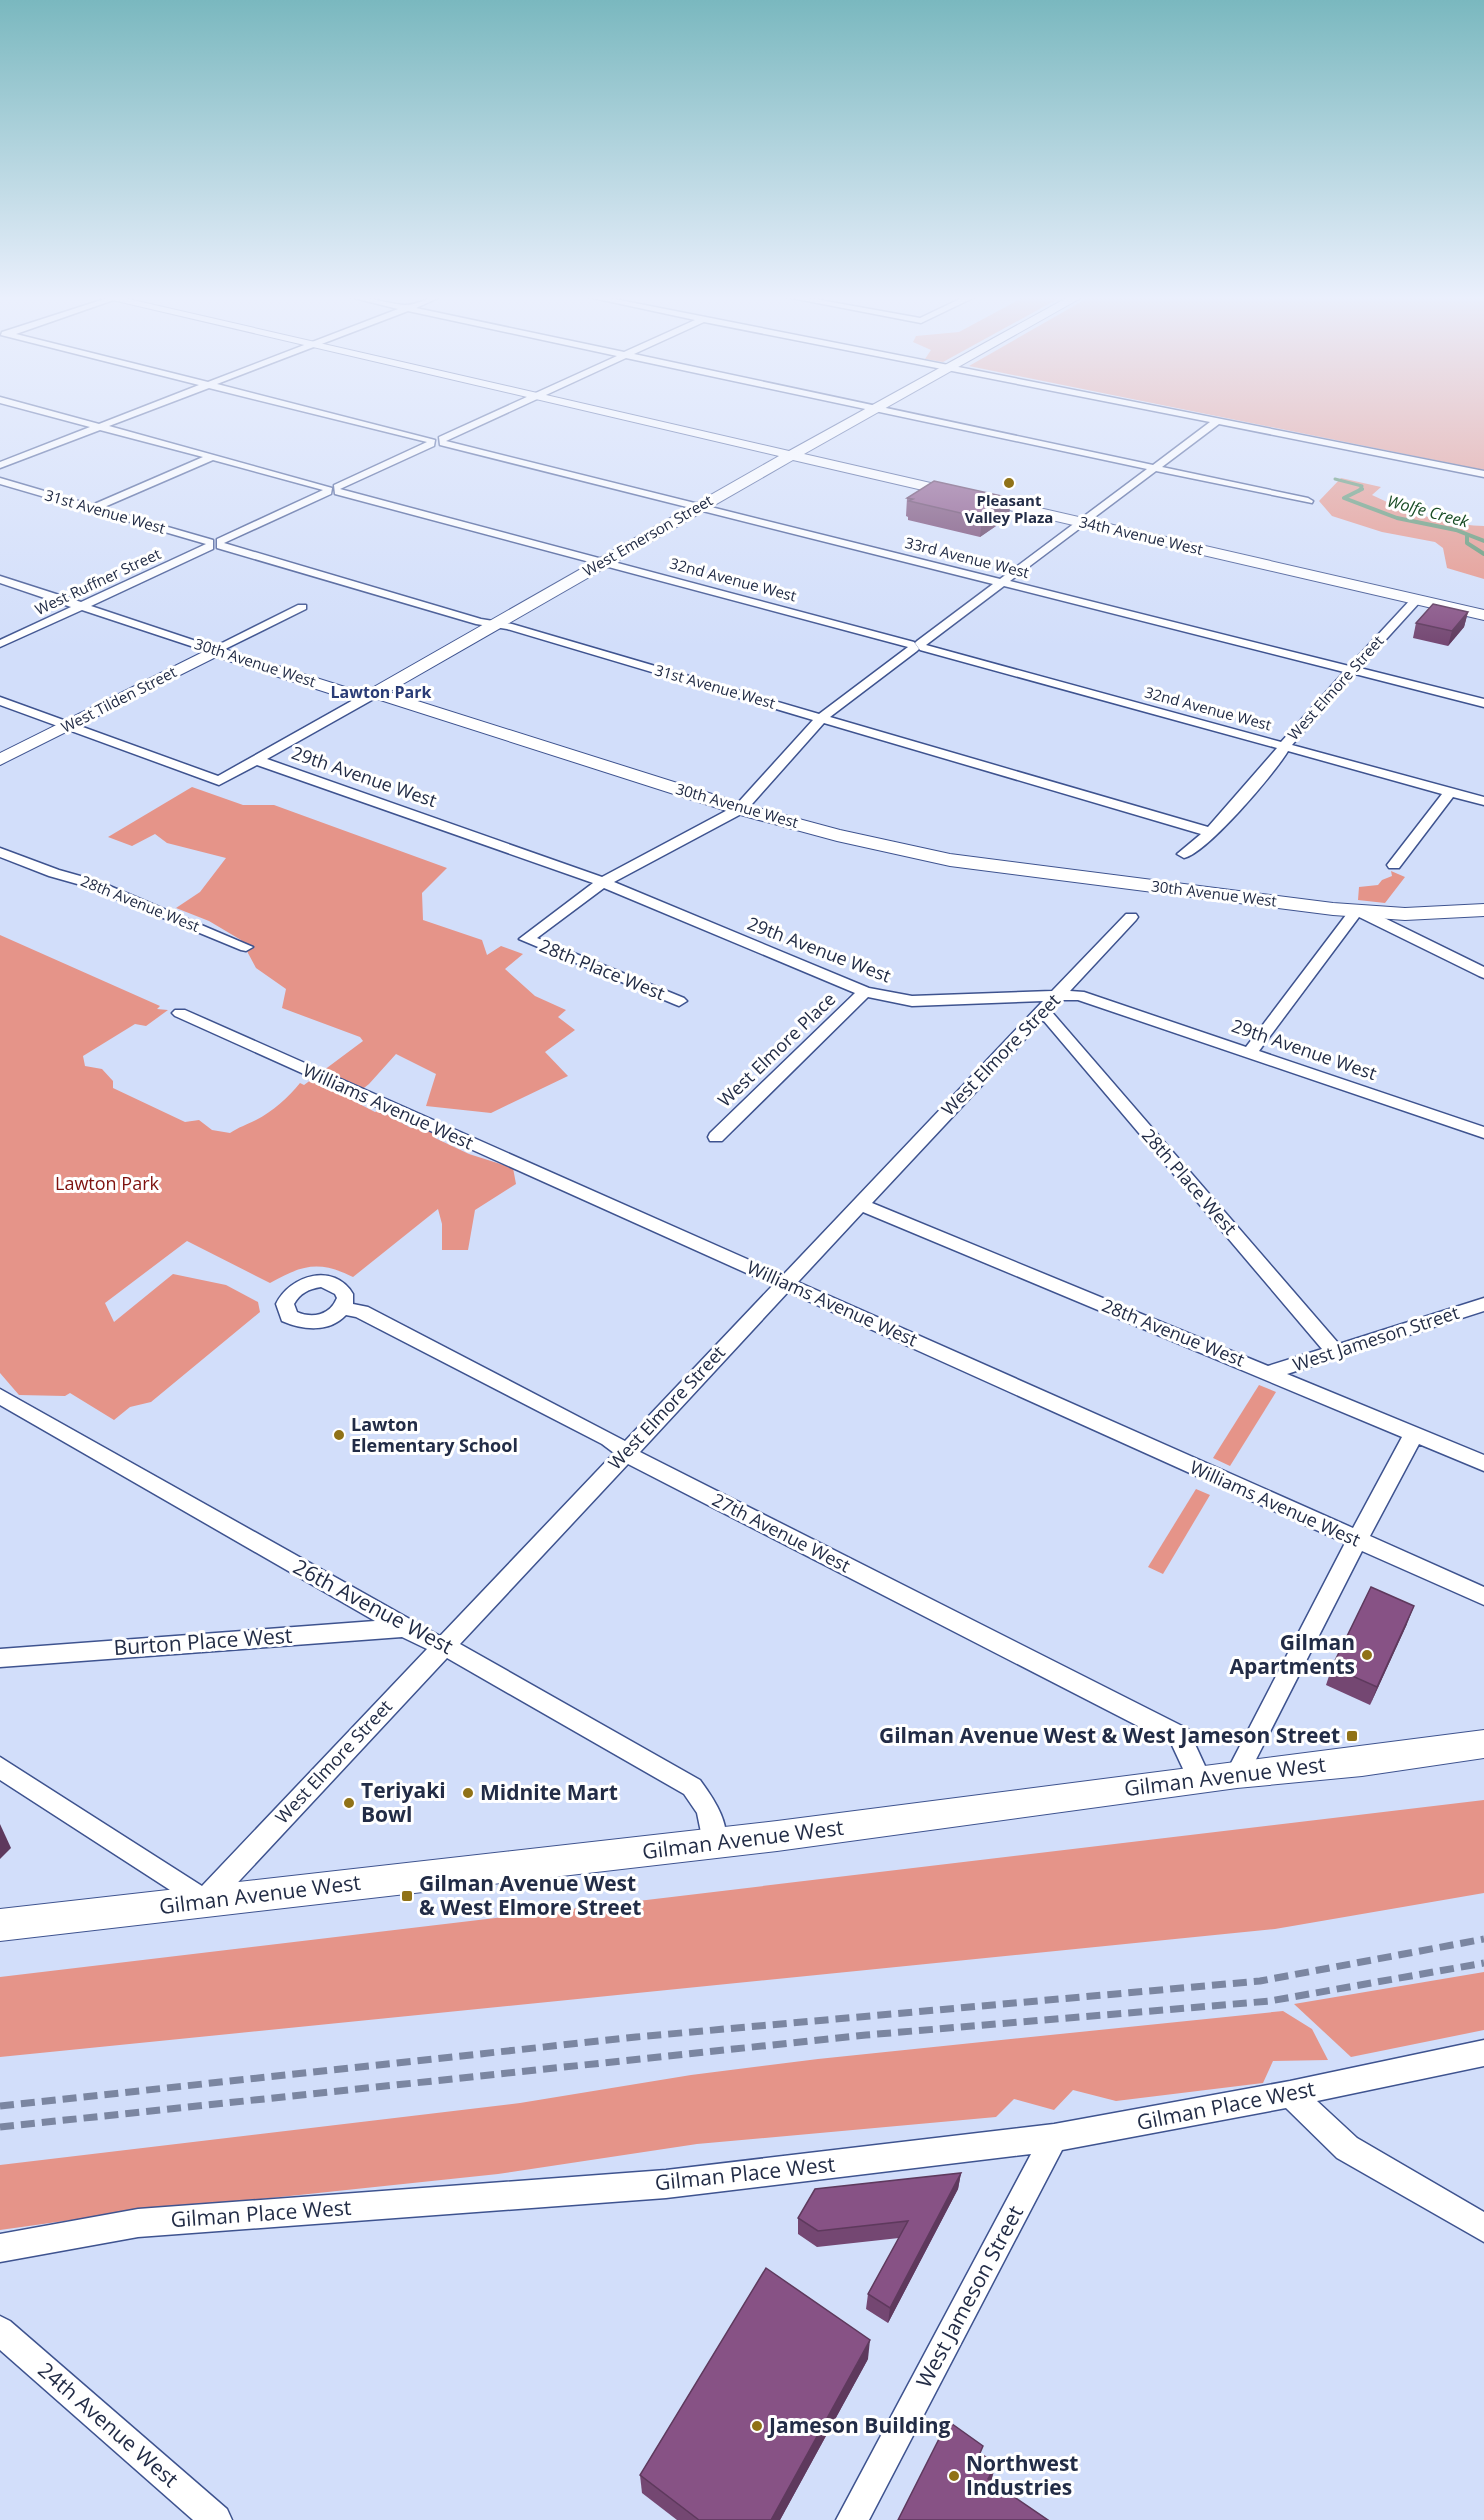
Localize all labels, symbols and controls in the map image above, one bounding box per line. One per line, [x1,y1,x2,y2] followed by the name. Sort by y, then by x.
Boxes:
[1002,476,1016,490] marker: Pleasant Valley Plaza
[43,484,168,538] street label: 31st Avenue West
[579,490,716,580] street label: West Emerson Street
[965,490,1053,527] place label: Pleasant Valley Plaza
[1385,490,1472,533] water label: Wolfe Creek
[1077,511,1205,559] street label: 34th Avenue West
[903,532,1031,582] street label: 33rd Avenue West
[31,543,164,619] street label: West Ruffner Street
[668,553,799,606] street label: 32nd Avenue West
[1283,631,1388,744] street label: West Elmore Street
[192,633,319,691] street label: 30th Avenue West
[653,659,778,713] street label: 31st Avenue West
[57,661,180,737] street label: West Tilden Street
[331,681,431,703] district label: Lawton Park
[1143,682,1274,735] street label: 32nd Avenue West
[289,740,440,812] street label: 29th Avenue West
[674,778,801,832] street label: 30th Avenue West
[78,870,203,936] street label: 28th Avenue West
[1150,875,1278,911] street label: 30th Avenue West
[744,911,895,987] street label: 29th Avenue West
[536,933,669,1005] street label: 28th Place West
[712,987,840,1112] street label: West Elmore Place
[936,988,1065,1120] street label: West Elmore Street
[1229,1013,1380,1085] street label: 29th Avenue West
[300,1058,477,1154] street label: Williams Avenue West
[1137,1123,1243,1239] street label: 28th Place West
[55,1171,160,1195] park label: Lawton Park
[744,1255,921,1351] street label: Williams Avenue West
[1099,1293,1248,1372] street label: 28th Avenue West
[1290,1300,1462,1376] street label: West Jameson Street
[603,1340,730,1474] street label: West Elmore Street
[351,1412,518,1457] place label: Lawton Elementary School
[332,1428,346,1442] marker: Lawton Elementary School
[1187,1455,1364,1551] street label: Williams Avenue West
[708,1487,855,1577] street label: 27th Avenue West
[289,1552,458,1660] street label: 26th Avenue West
[113,1621,293,1661] street label: Burton Place West
[1230,1628,1355,1680] place label: Gilman Apartments
[1360,1648,1374,1662] marker: Gilman Apartments
[270,1694,397,1828] street label: West Elmore Street
[879,1721,1340,1749] place label: Gilman Avenue West & West Jameson Street
[1345,1729,1359,1743] marker: Gilman Avenue West & West Jameson Street
[1123,1750,1327,1802] street label: Gilman Avenue West
[361,1776,446,1828] place label: Teriyaki Bowl
[480,1778,618,1806] place label: Midnite Mart
[461,1786,475,1800] marker: Midnite Mart
[342,1796,356,1810] marker: Teriyaki Bowl
[641,1813,845,1865] street label: Gilman Avenue West
[158,1868,362,1920] street label: Gilman Avenue West
[419,1869,641,1921] place label: Gilman Avenue West & West Elmore Street
[400,1889,414,1903] marker: Gilman Avenue West & West Elmore Street
[1134,2074,1317,2136] street label: Gilman Place West
[653,2150,836,2196] street label: Gilman Place West
[170,2193,352,2233] street label: Gilman Place West
[909,2201,1029,2392] street label: West Jameson Street
[33,2356,185,2493] street label: 24th Avenue West
[767,2411,951,2439] place label: Jameson Building
[750,2419,764,2433] marker: Jameson Building
[966,2449,1078,2501] place label: Northwest Industries
[947,2469,961,2483] marker: Northwest Industries

